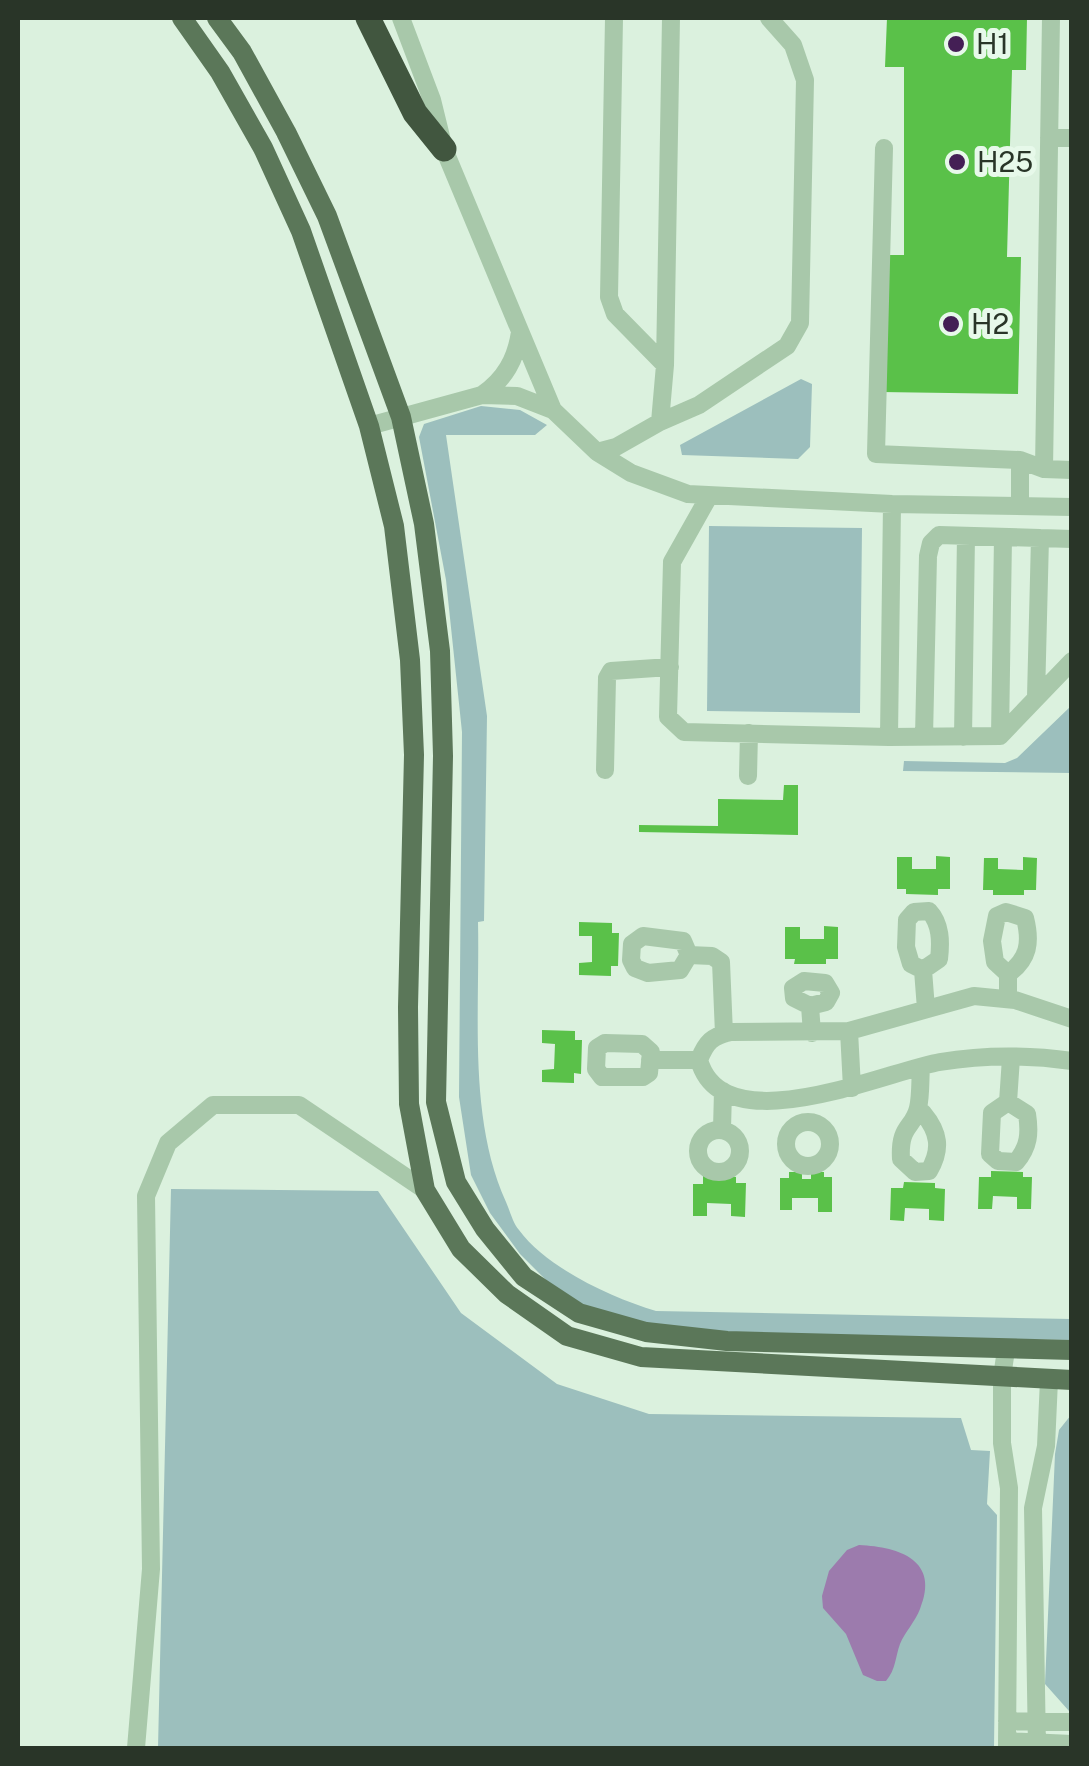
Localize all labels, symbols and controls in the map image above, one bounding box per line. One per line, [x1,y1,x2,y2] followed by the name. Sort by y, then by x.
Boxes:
[976,27,1009,60] place label: H1
[945,33,967,55] marker: H1
[977,145,1033,178] place label: H25
[946,151,968,173] marker: H25
[971,307,1009,340] place label: H2
[940,313,962,335] marker: H2

